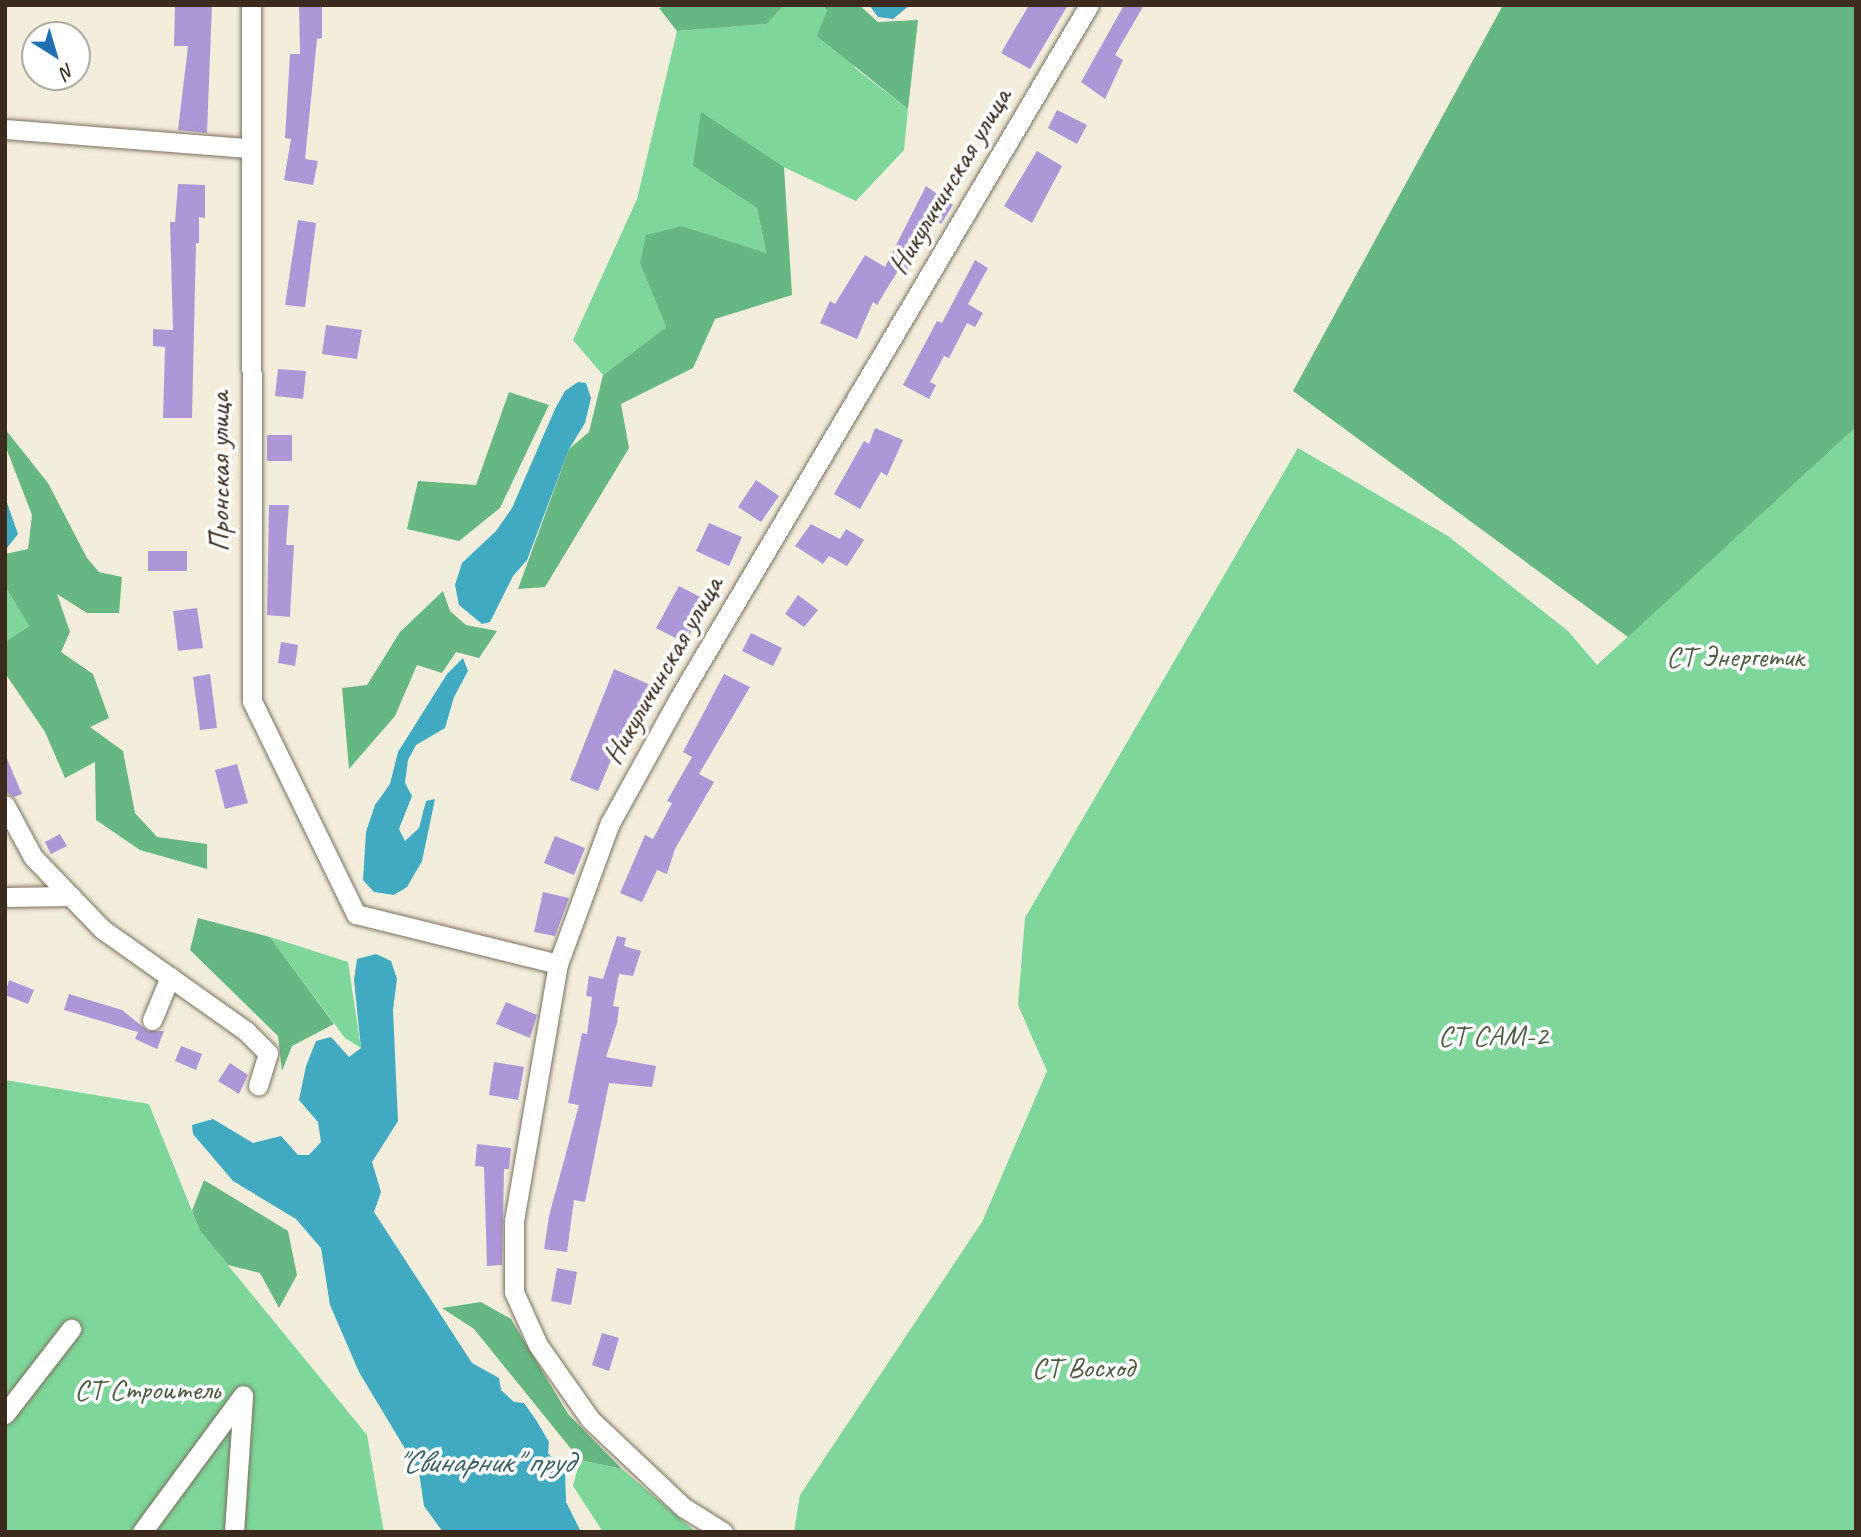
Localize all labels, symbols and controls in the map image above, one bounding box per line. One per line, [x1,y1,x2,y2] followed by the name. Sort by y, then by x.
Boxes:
[21,21,91,91] north arrow
[56,58,79,84] text: N
[879,81,1019,281] street label: Никуличинская улица
[201,391,237,553] street label: Пронская улица
[594,570,730,770] street label: Никуличинская улица
[1666,638,1804,674] park label: СТ Энергетик
[1438,1017,1548,1053] park label: СТ САМ-2
[1031,1349,1135,1385] park label: СТ Восход
[74,1371,220,1407] park label: СТ Строитель
[395,1443,573,1481] water label: "Свинарник" пруд

